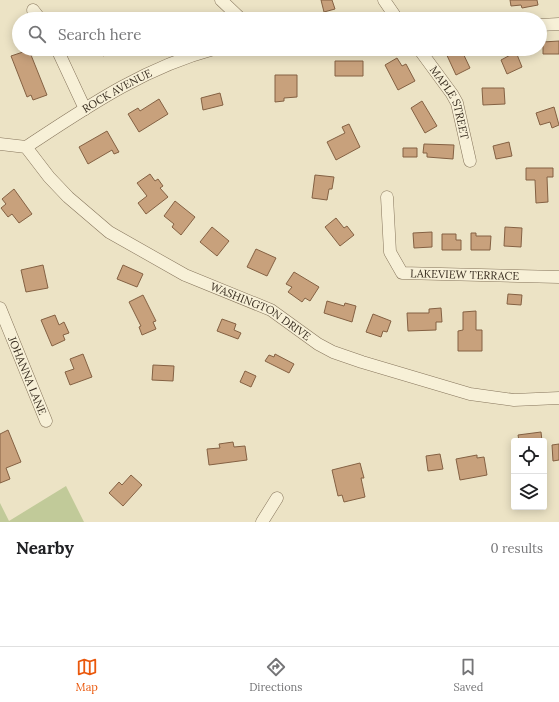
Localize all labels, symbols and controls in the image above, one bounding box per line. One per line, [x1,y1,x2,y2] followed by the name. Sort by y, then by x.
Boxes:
[12,12,547,56] search box
[26,23,48,45] icon: search
[58,25,141,44] text: Search here
[427,63,472,141] street label: MAPLE STREET
[79,66,154,116] street label: ROCK AVENUE
[410,266,520,283] street label: LAKEVIEW TERRACE
[208,279,314,344] street label: WASHINGTON DRIVE
[5,333,50,417] street label: JOHANNA LANE
[511,438,547,510] map controls
[511,438,547,474] button: locate
[511,474,547,510] button: layers
[16,537,74,559] text: Nearby
[491,540,543,557] text: 0 results
[76,656,98,694] tab: Map
[249,656,302,694] tab: Directions
[454,656,483,694] tab: Saved

